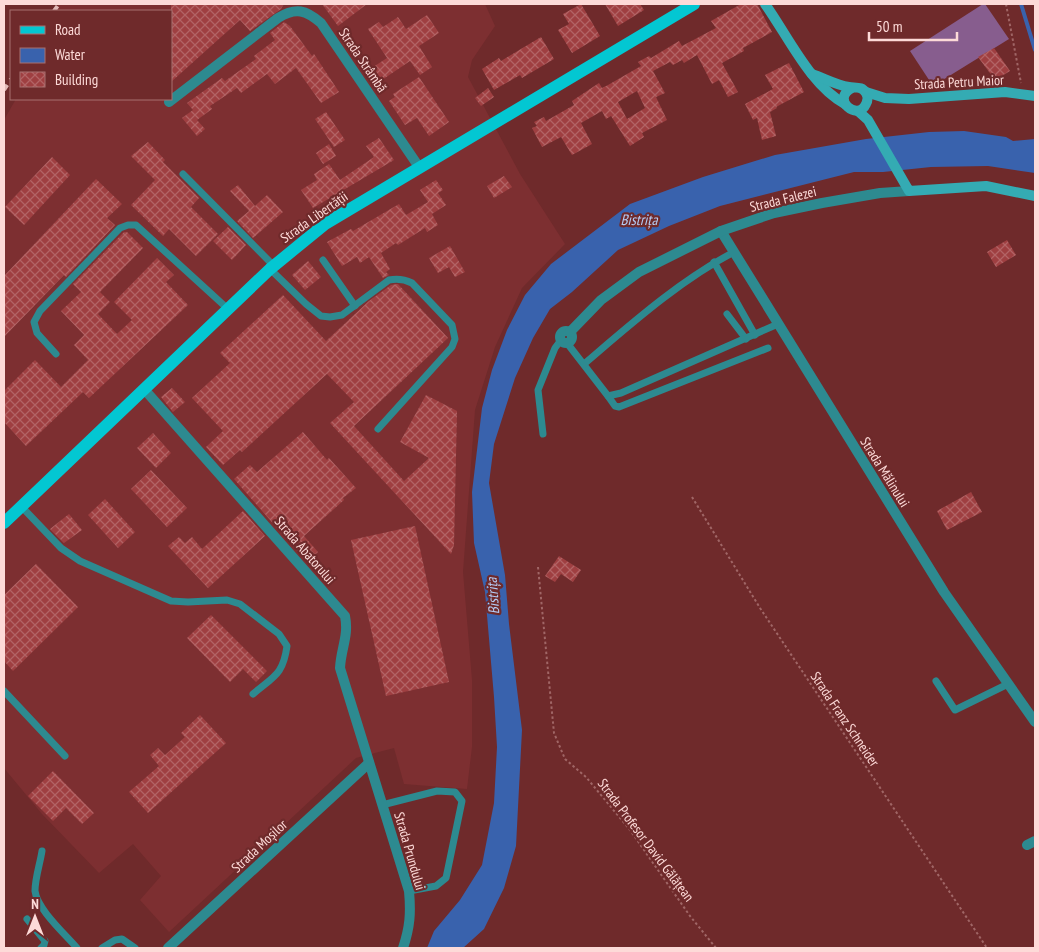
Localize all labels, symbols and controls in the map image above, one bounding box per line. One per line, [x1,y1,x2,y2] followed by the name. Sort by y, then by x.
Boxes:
[10,10,172,100] legend
[869,10,956,42] scale bar
[876,17,902,36] text: 50 m
[55,20,81,39] text: Road
[335,24,391,96] street label: Strada Strâmbă
[55,45,86,64] text: Water
[55,70,98,89] text: Building
[914,71,1004,93] street label: Strada Petru Maior
[748,182,818,216] street label: Strada Falezei
[277,187,351,247] street label: Strada Libertății
[620,210,658,229] water label: Bistrița
[856,434,914,510] street label: Strada Mălinului
[271,512,339,588] street label: Strada Abatorului
[482,576,503,615] water label: Bistrița
[807,668,884,770] street label: Strada Franz Schneider
[594,775,698,905] street label: Strada Profesor David Gălățean
[390,810,430,892] street label: Strada Prundului
[227,816,291,876] street label: Strada Moșilor
[10,892,60,942] north arrow
[31,895,39,913] text: N

